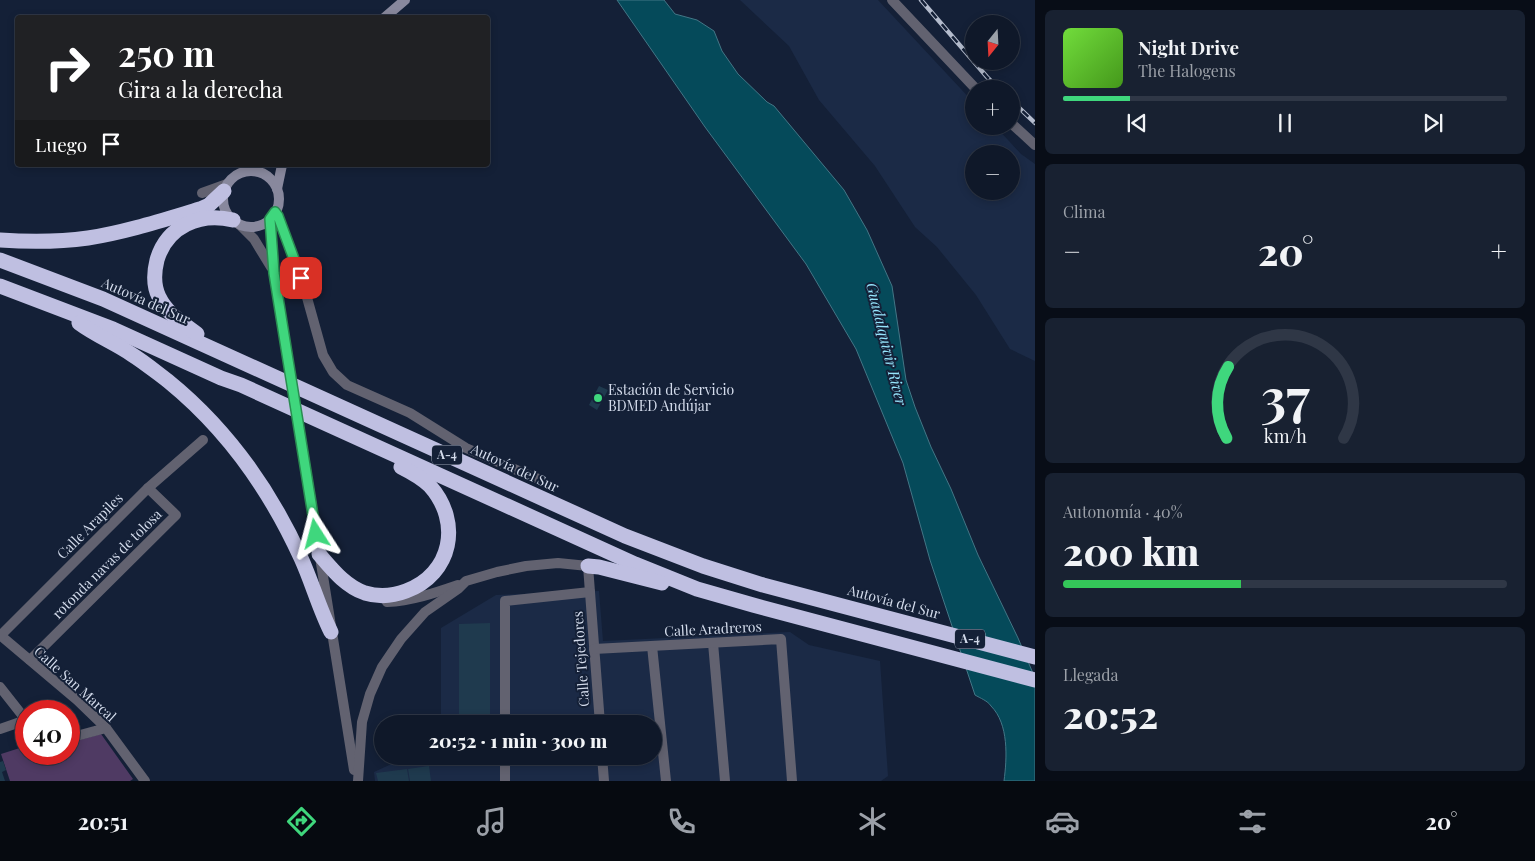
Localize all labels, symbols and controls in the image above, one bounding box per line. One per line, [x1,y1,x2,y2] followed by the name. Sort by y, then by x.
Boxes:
[965,15,1020,70] north arrow
[965,15,1020,200] map controls
[118,29,215,76] text: 250 m
[1138,34,1239,60] text: Night Drive
[35,35,100,100] icon: right
[1138,60,1236,81] text: The Halogens
[118,74,283,104] text: Gira a la derecha
[965,80,1020,135] button: +
[1123,109,1151,137] icon: previous
[1271,109,1299,137] icon: pause
[1419,109,1447,137] icon: next
[97,130,125,158] icon: arrive
[35,131,87,157] text: Luego
[965,145,1020,200] button: −
[1063,201,1105,222] text: Clima
[1258,225,1314,276] text: 20°
[1063,232,1081,269] text: −
[1491,232,1507,269] text: +
[280,257,322,299] pin
[287,264,315,292] icon: arrive
[98,272,194,329] street label: Autovía del Sur
[862,280,912,408] water label: Guadalquivir River
[1260,361,1310,430] text: 37
[608,380,735,415] place label: Estación de Servicio BDMED Andújar
[592,392,604,404] marker: Estación de Servicio BDMED Andújar
[1264,424,1307,447] text: km/h
[467,438,563,497] street label: Autovía del Sur
[432,446,462,464] road number: A-4
[53,489,127,563] street label: Calle Arapiles
[1063,501,1183,522] text: Autonomía · 40%
[48,505,166,623] street label: rotonda navas de tolosa
[289,507,341,559] position arrow
[1063,525,1199,576] text: 200 km
[845,580,943,623] street label: Autovía del Sur
[568,611,593,707] street label: Calle Tejedores
[664,616,762,641] street label: Calle Aradreros
[955,630,985,648] road number: A-4
[30,642,120,726] street label: Calle San Marcal
[1063,664,1118,685] text: Llegada
[1063,688,1158,739] text: 20:52
[15,700,80,765] speed limit sign: 40
[429,727,607,753] text: 20:52 · 1 min · 300 m
[284,804,319,839] icon: directions
[474,804,509,839] icon: music
[664,804,699,839] icon: phone
[855,804,890,839] icon: climate
[1045,804,1080,839] icon: car
[1235,804,1270,839] icon: filters
[78,806,128,836] text: 20:51
[1426,806,1457,836] text: 20°

